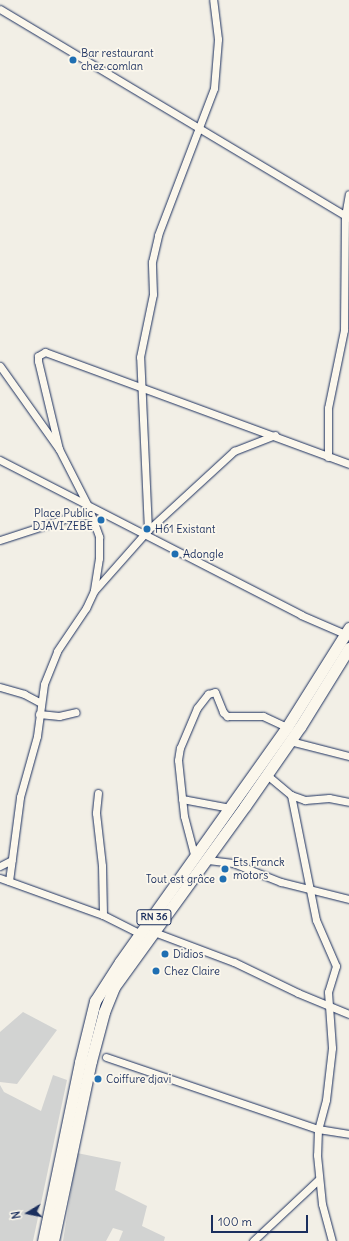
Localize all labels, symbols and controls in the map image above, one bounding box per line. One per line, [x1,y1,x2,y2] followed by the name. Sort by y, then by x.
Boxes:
[81,47,154,73] place label: Bar restaurant chez comlan
[68,55,78,65] marker: Bar restaurant chez comlan
[33,507,93,533] place label: Place Public DJAVI ZEBE
[96,515,106,525] marker: Place Public DJAVI ZEBE
[155,522,215,536] place label: H61 Existant
[142,524,152,534] marker: H61 Existant
[183,547,224,561] place label: Adongle
[170,549,180,559] marker: Adongle
[233,856,285,882] place label: Ets Franck motors
[220,864,230,874] marker: Ets Franck motors
[146,872,215,886] place label: Tout est grâce
[218,874,228,884] marker: Tout est grâce
[136,909,172,925] road number: RN 36
[173,947,203,961] place label: Didios
[160,949,170,959] marker: Didios
[164,964,220,978] place label: Chez Claire
[151,966,161,976] marker: Chez Claire
[106,1072,171,1086] place label: Coiffure djavi
[93,1074,103,1084] marker: Coiffure djavi
[8,1193,48,1233] north arrow
[213,1207,310,1233] scale bar
[9,1210,24,1220] text: N
[218,1214,252,1229] text: 100 m

